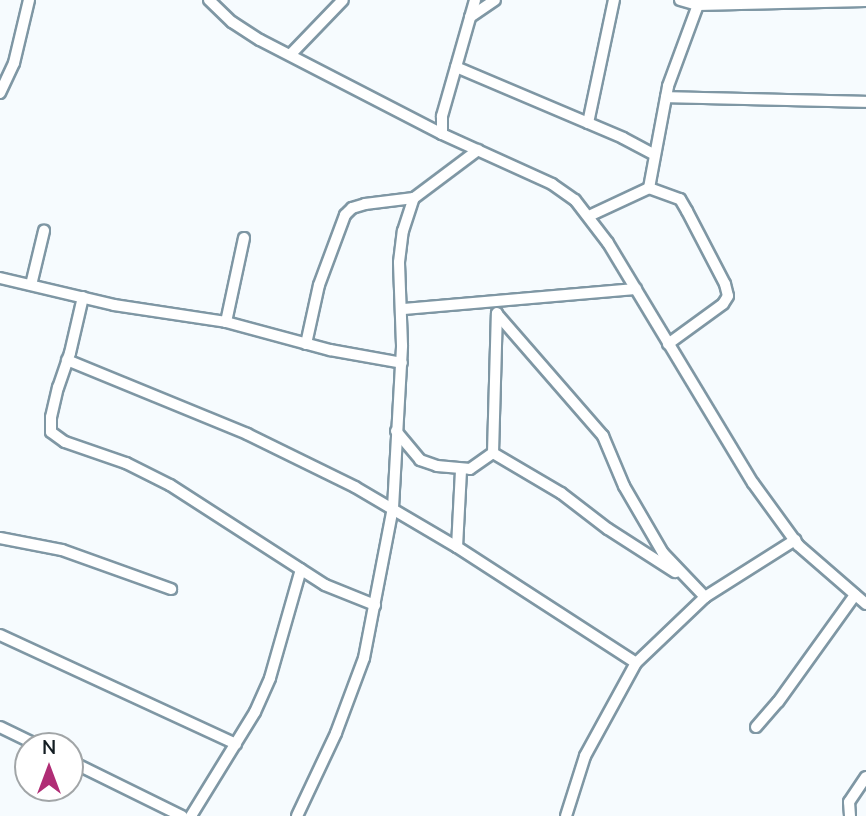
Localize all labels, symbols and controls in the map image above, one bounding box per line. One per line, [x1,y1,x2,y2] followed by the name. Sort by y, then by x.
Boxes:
[14,732,84,802] north arrow
[42,735,56,761] text: N

